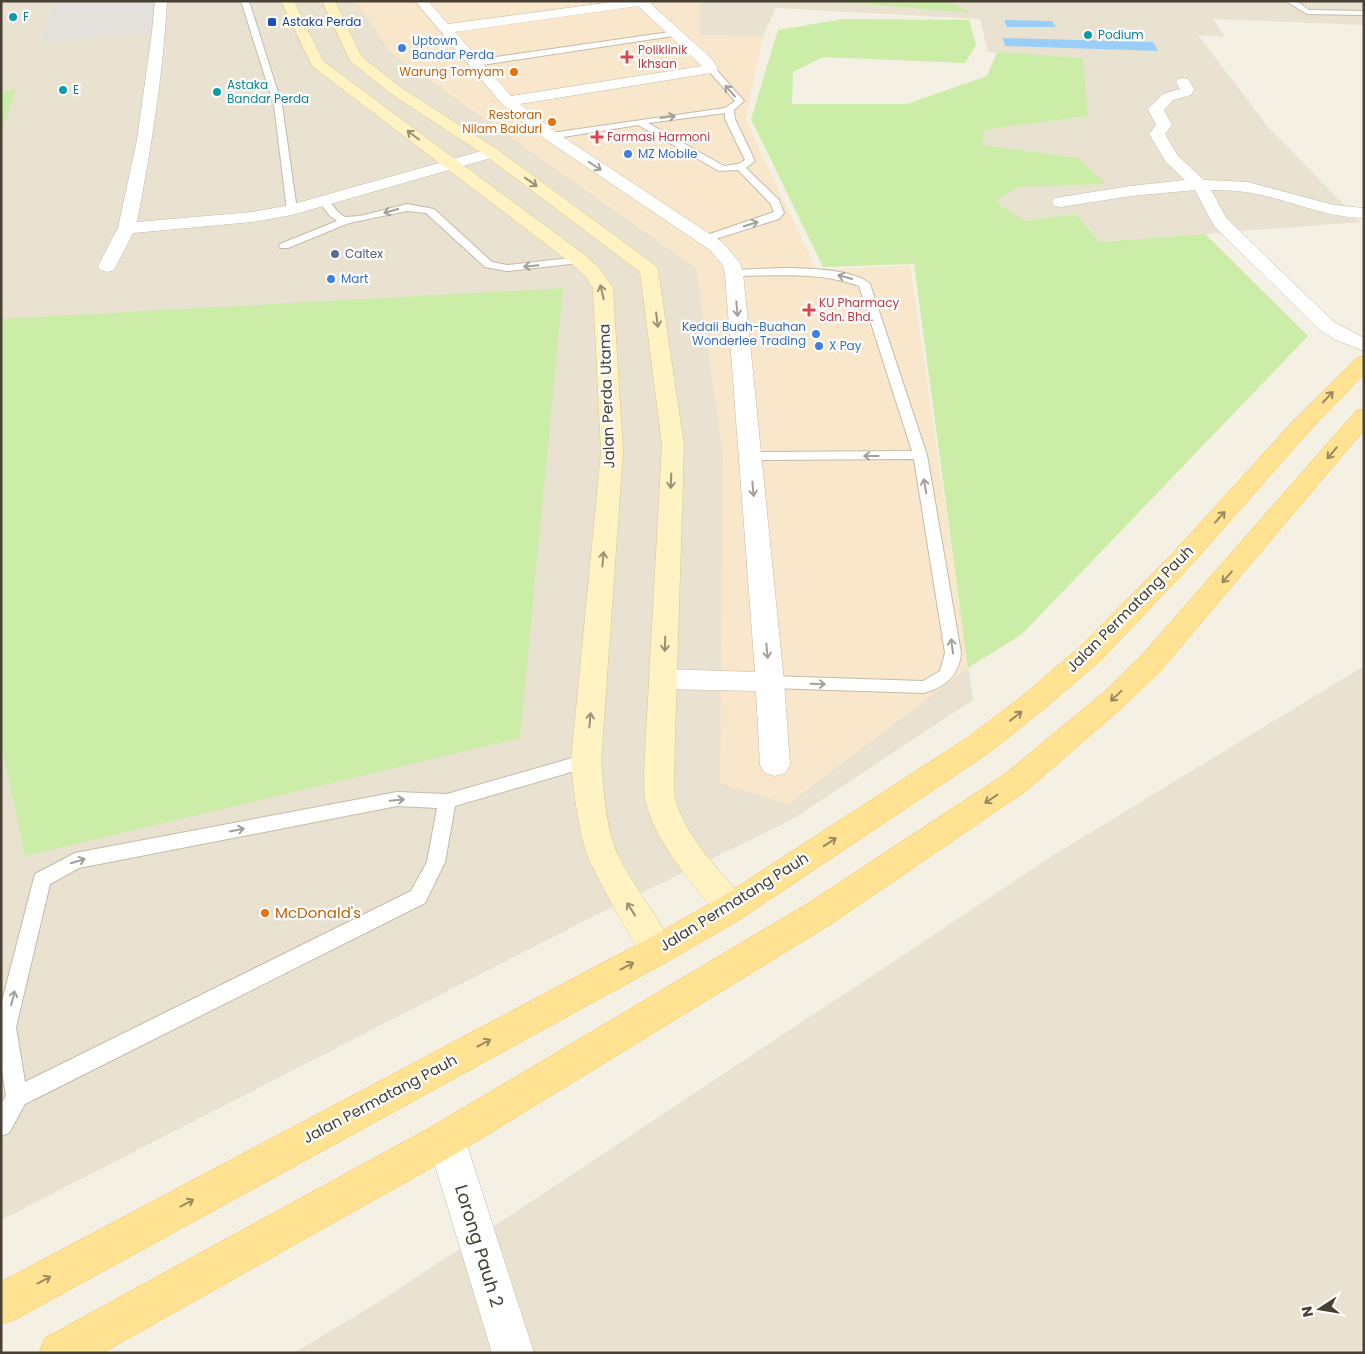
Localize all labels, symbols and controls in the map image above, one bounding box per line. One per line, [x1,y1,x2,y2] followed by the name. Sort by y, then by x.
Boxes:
[23,8,29,25] place label: F
[7,11,19,23] marker: F
[282,13,361,30] place label: Astaka Perda
[266,16,278,28] marker: Astaka Perda
[1098,26,1144,43] place label: Podium
[1082,29,1094,41] marker: Podium
[412,32,494,63] place label: Uptown Bandar Perda
[638,41,688,72] place label: Poliklinik Ikhsan
[396,42,408,54] marker: Uptown Bandar Perda
[620,50,634,64] marker: Poliklinik Ikhsan
[399,63,504,80] place label: Warung Tomyam
[508,66,520,78] marker: Warung Tomyam
[227,76,309,107] place label: Astaka Bandar Perda
[73,81,79,98] place label: E
[57,84,69,96] marker: E
[725,84,736,97] one-way arrow
[211,86,223,98] marker: Astaka Bandar Perda
[462,106,542,137] place label: Restoran Nilam Baiduri
[660,112,676,122] one-way arrow
[546,116,558,128] marker: Restoran Nilam Baiduri
[607,128,710,145] place label: Farmasi Harmoni
[407,130,420,141] one-way arrow
[591,131,603,143] marker: Farmasi Harmoni
[638,145,698,162] place label: MZ Mobile
[622,148,634,160] marker: MZ Mobile
[588,160,602,171] one-way arrow
[524,177,538,187] one-way arrow
[383,206,399,216] one-way arrow
[743,219,759,229] one-way arrow
[345,245,383,262] place label: Caltex
[329,248,341,260] marker: Caltex
[523,261,539,270] one-way arrow
[341,270,368,287] place label: Mart
[837,271,853,281] one-way arrow
[325,273,337,285] marker: Mart
[597,284,606,300] one-way arrow
[819,294,899,325] place label: KU Pharmacy Sdn. Bhd.
[732,301,742,317] one-way arrow
[803,304,815,316] marker: KU Pharmacy Sdn. Bhd.
[652,312,662,328] one-way arrow
[682,318,806,349] place label: Kedaii Buah-Buahan Wonderlee Trading
[593,323,620,469] street label: Jalan Perda Utama
[810,328,822,340] marker: Kedaii Buah-Buahan Wonderlee Trading
[829,337,862,354] place label: X Pay
[813,340,825,352] marker: X Pay
[1323,390,1334,403] one-way arrow
[1326,447,1338,460] one-way arrow
[863,451,880,461] one-way arrow
[667,473,676,489] one-way arrow
[920,478,930,494] one-way arrow
[748,480,758,496] one-way arrow
[1214,511,1225,524] one-way arrow
[1061,540,1198,677] street label: Jalan Permatang Pauh
[598,551,608,567] one-way arrow
[1221,570,1232,583] one-way arrow
[660,636,669,652] one-way arrow
[947,639,957,655] one-way arrow
[762,642,772,658] one-way arrow
[810,679,826,688] one-way arrow
[1110,690,1123,702] one-way arrow
[1009,710,1022,721] one-way arrow
[585,713,594,729] one-way arrow
[984,794,998,804] one-way arrow
[389,795,405,805] one-way arrow
[229,824,245,834] one-way arrow
[823,837,837,847] one-way arrow
[655,847,812,956] street label: Jalan Permatang Pauh
[70,856,86,866] one-way arrow
[275,902,361,923] place label: McDonald's
[626,902,637,916] one-way arrow
[259,907,271,919] marker: McDonald's
[620,961,635,971] one-way arrow
[9,990,18,1006] one-way arrow
[477,1038,492,1048] one-way arrow
[299,1049,461,1148] street label: Jalan Permatang Pauh
[449,1182,510,1310] street label: Lorong Pauh 2
[180,1198,195,1208] one-way arrow
[36,1275,51,1285] one-way arrow
[1295,1284,1345,1334] north arrow
[1296,1304,1318,1319] text: N

